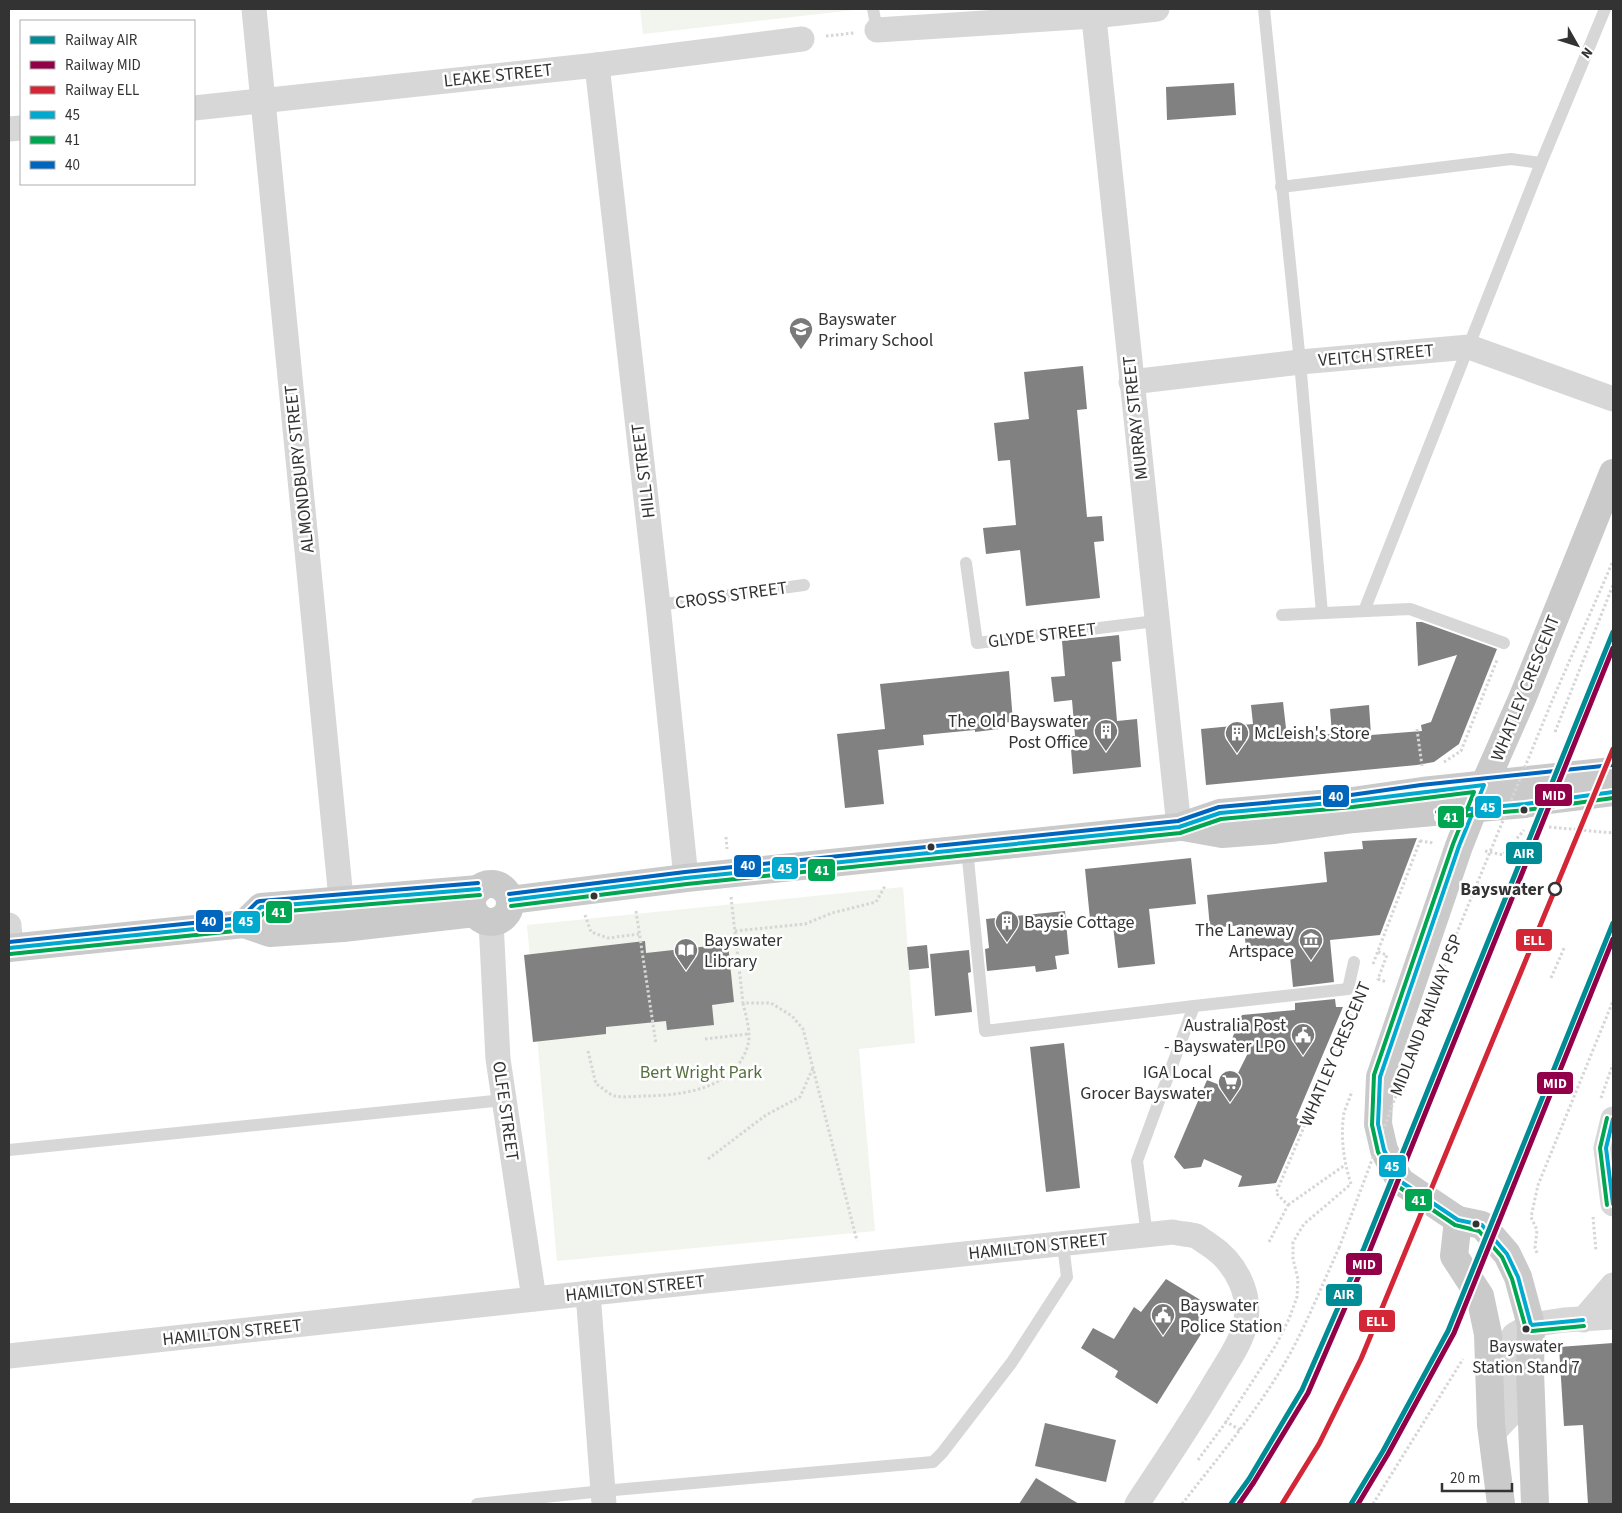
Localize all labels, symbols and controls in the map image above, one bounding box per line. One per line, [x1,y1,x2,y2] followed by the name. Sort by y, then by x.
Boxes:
[20,20,195,185] legend
[1552,20,1602,70] north arrow
[65,30,138,51] text: Railway AIR
[1576,43,1597,62] text: N
[65,55,141,76] text: Railway MID
[442,57,554,94] street label: LEAKE STREET
[65,80,139,101] text: Railway ELL
[65,105,80,126] text: 45
[65,130,80,151] text: 41
[65,155,80,176] text: 40
[818,307,933,353] place label: Bayswater Primary School
[788,316,814,350] school or university icon: Bayswater Primary School
[1317,338,1435,373] street label: VEITCH STREET
[1117,354,1154,481] street label: MURRAY STREET
[278,383,321,554] street label: ALMONDBURY STREET
[625,422,662,520] street label: HILL STREET
[673,575,789,616] street label: CROSS STREET
[1485,611,1566,765] street label: WHATLEY CRESCENT
[986,616,1098,655] street label: GLYDE STREET
[948,709,1089,755] place label: The Old Bayswater Post Office
[1093,718,1119,752] building icon: The Old Bayswater Post Office
[1224,720,1250,754] building icon: McLeish's Store
[1254,721,1370,746] place label: McLeish's Store
[1534,783,1573,807] line badge: MID
[1322,784,1350,808] line badge: 40
[1542,786,1566,806] text: MID
[1329,787,1343,807] text: 40
[1474,795,1502,819] line badge: 45
[1481,798,1495,818] text: 45
[1437,805,1465,829] line badge: 41
[1519,805,1529,815] unlabelled marker
[1444,808,1458,828] text: 41
[1505,841,1543,865] line badge: AIR
[926,842,936,852] unlabelled marker
[1513,844,1535,864] text: AIR
[733,854,762,878] line badge: 40
[741,856,755,876] text: 40
[771,856,799,880] line badge: 45
[807,858,836,882] line badge: 41
[778,859,792,879] text: 45
[815,861,829,881] text: 41
[1460,877,1545,902] place label: Bayswater
[1548,882,1562,896] marker: Bayswater
[589,891,599,901] unlabelled marker
[265,900,293,924] line badge: 41
[272,903,286,923] text: 41
[195,909,224,933] line badge: 40
[994,909,1020,943] building icon: Baysie Cottage
[232,910,261,934] line badge: 45
[1024,910,1135,935] place label: Baysie Cottage
[202,912,216,932] text: 40
[239,912,253,932] text: 45
[1195,918,1295,964] place label: The Laneway Artspace
[1298,927,1324,961] museum icon: The Laneway Artspace
[704,928,783,974] place label: Bayswater Library
[1515,928,1553,952] line badge: ELL
[1384,930,1469,1100] street label: MIDLAND RAILWAY PSP
[1523,931,1545,951] text: ELL
[673,937,699,971] library icon: Bayswater Library
[1294,977,1377,1131] street label: WHATLEY CRESCENT
[1164,1013,1286,1059] place label: Australia Post - Bayswater LPO
[1290,1022,1316,1056] public building icon: Australia Post - Bayswater LPO
[486,1060,525,1163] street label: OLFE STREET
[640,1060,762,1085] park label: Bert Wright Park
[1080,1060,1213,1106] place label: IGA Local Grocer Bayswater
[1217,1069,1243,1103] supermarket icon: IGA Local Grocer Bayswater
[1536,1071,1574,1095] line badge: MID
[1543,1074,1567,1094] text: MID
[1378,1154,1407,1178] line badge: 45
[1385,1157,1399,1177] text: 45
[1404,1188,1433,1212] line badge: 41
[1412,1191,1426,1211] text: 41
[1471,1219,1481,1229] unlabelled marker
[967,1227,1109,1266] street label: HAMILTON STREET
[1345,1252,1383,1276] line badge: MID
[1352,1255,1376,1275] text: MID
[564,1269,706,1308] street label: HAMILTON STREET
[1325,1283,1363,1307] line badge: AIR
[1333,1285,1355,1305] text: AIR
[1180,1293,1283,1339] place label: Bayswater Police Station
[1150,1302,1176,1336] public building icon: Bayswater Police Station
[1358,1309,1396,1333] line badge: ELL
[1366,1312,1388,1332] text: ELL
[161,1313,303,1352] street label: HAMILTON STREET
[1521,1324,1531,1334] marker: Bayswater Station Stand 7
[1472,1335,1580,1380] place label: Bayswater Station Stand 7
[1442,1460,1512,1492] scale bar
[1450,1468,1480,1489] text: 20 m

